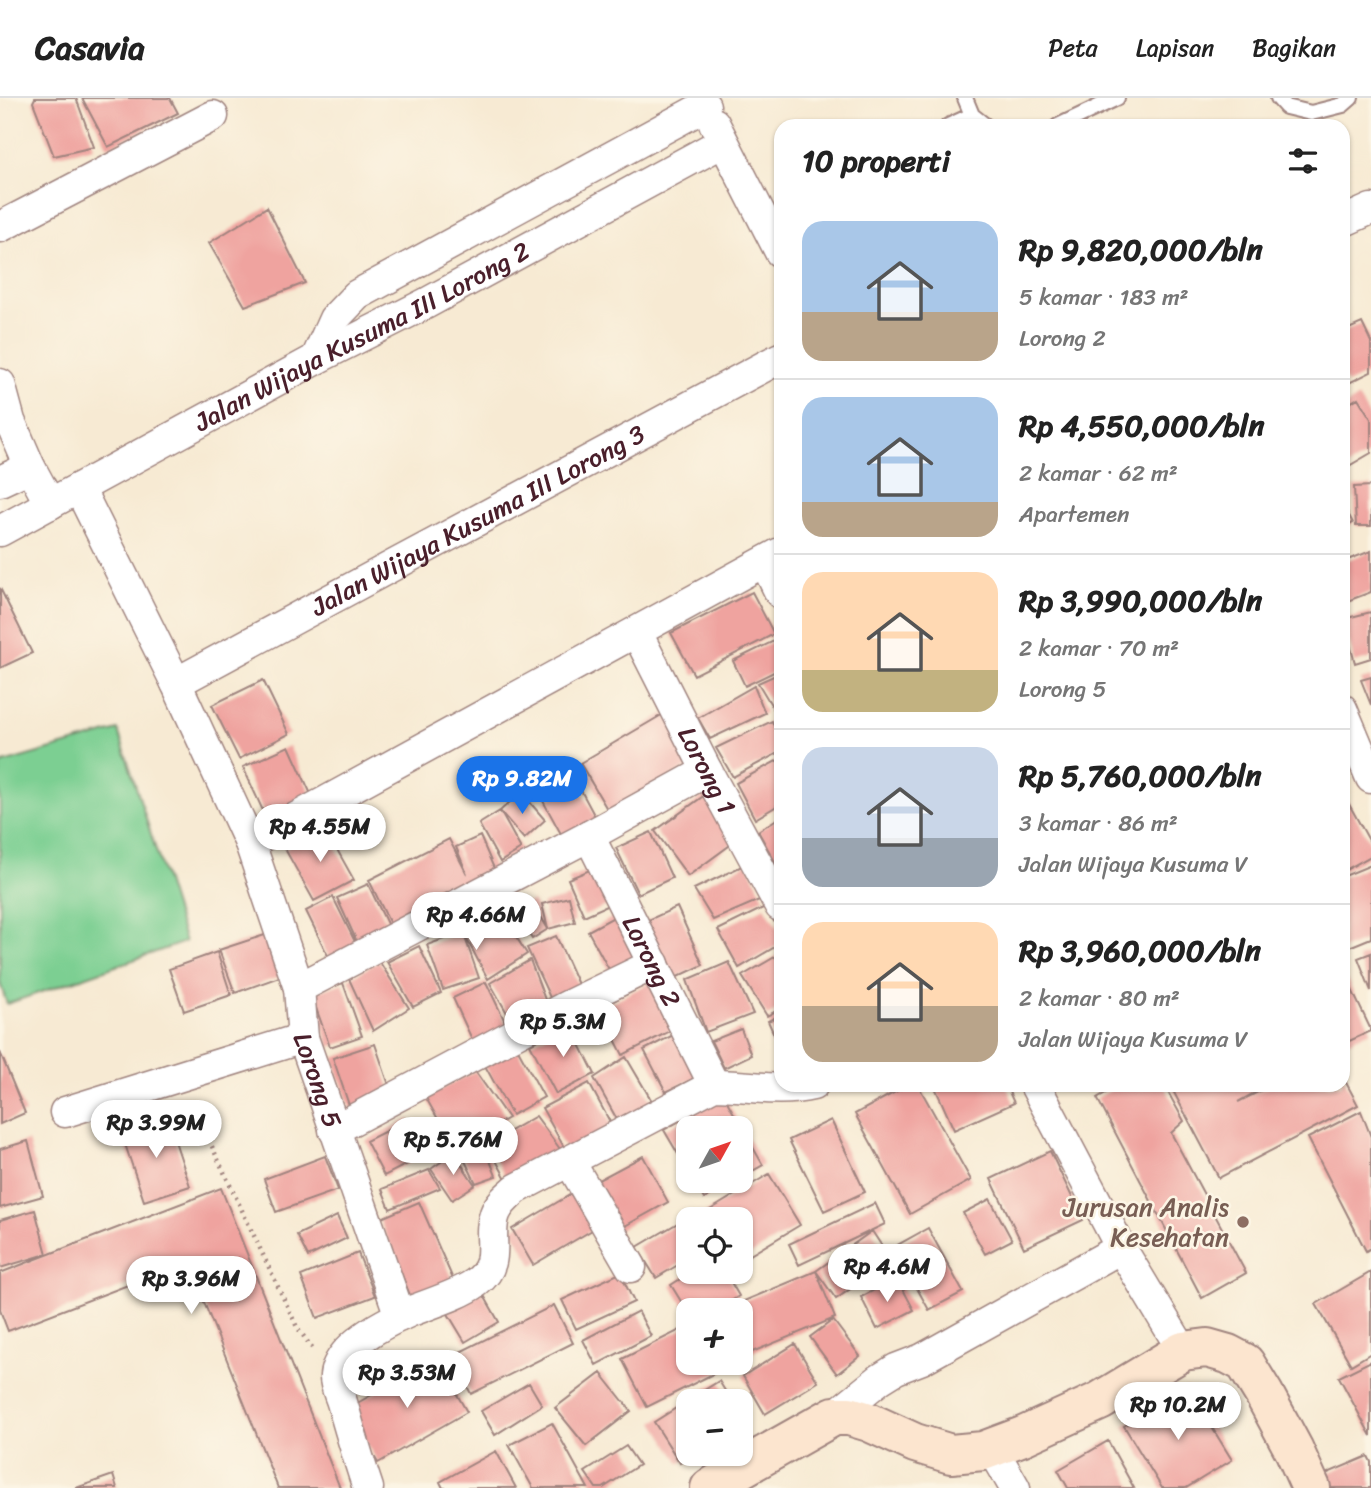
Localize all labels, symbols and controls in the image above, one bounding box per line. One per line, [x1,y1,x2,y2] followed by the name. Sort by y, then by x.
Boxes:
[35,19,145,77] text: Casavia
[1048,27,1098,69] text: Peta
[1136,27,1214,69] text: Lapisan
[1252,27,1336,69] text: Bagikan
[802,134,950,188] text: 10 properti
[1284,142,1322,180] icon: filters
[1019,223,1263,277] text: Rp 9,820,000/bln
[185,228,538,445] street label: Jalan Wijaya Kusuma III Lorong 2
[858,249,942,333] icon: home
[1019,277,1189,318] text: 5 kamar · 183 m²
[1019,318,1106,359] text: Lorong 2
[1019,399,1264,453] text: Rp 4,550,000/bln
[301,411,653,629] street label: Jalan Wijaya Kusuma III Lorong 3
[858,425,942,509] icon: home
[1019,453,1178,494] text: 2 kamar · 62 m²
[1019,494,1129,535] text: Apartemen
[1019,574,1262,628] text: Rp 3,990,000/bln
[858,600,942,684] icon: home
[1019,628,1179,669] text: 2 kamar · 70 m²
[1019,669,1106,710] text: Lorong 5
[665,718,749,823] street label: Lorong 1
[1019,749,1262,803] text: Rp 5,760,000/bln
[450,756,594,816] pin: Rp 9.82M
[472,758,572,799] text: Rp 9.82M
[858,775,942,859] icon: home
[1019,803,1178,844] text: 3 kamar · 86 m²
[248,804,392,864] pin: Rp 4.55M
[270,806,370,847] text: Rp 4.55M
[1019,844,1248,885] text: Jalan Wijaya Kusuma V
[404,892,548,952] pin: Rp 4.66M
[427,894,525,935] text: Rp 4.66M
[609,907,694,1015] street label: Lorong 2
[1019,924,1261,978] text: Rp 3,960,000/bln
[858,950,942,1034] icon: home
[1019,978,1180,1019] text: 2 kamar · 80 m²
[498,1000,628,1059] pin: Rp 5.3M
[520,1001,606,1042] text: Rp 5.3M
[1019,1019,1248,1060] text: Jalan Wijaya Kusuma V
[280,1026,356,1135] street label: Lorong 5
[84,1100,228,1160] pin: Rp 3.99M
[107,1102,205,1143] text: Rp 3.99M
[676,1116,752,1194] north arrow
[676,1116,753,1466] map controls
[381,1118,525,1177] pin: Rp 5.76M
[404,1119,502,1160] text: Rp 5.76M
[1062,1184,1229,1260] place label: Jurusan Analis Kesehatan
[676,1207,753,1284] button: locate
[1235,1214,1251,1230] marker: Jurusan Analis Kesehatan
[822,1244,952,1304] pin: Rp 4.6M
[844,1246,930,1287] text: Rp 4.6M
[119,1256,263,1316] pin: Rp 3.96M
[142,1258,240,1299] text: Rp 3.96M
[676,1298,753,1375] button: +
[335,1350,479,1410] pin: Rp 3.53M
[358,1352,456,1393] text: Rp 3.53M
[1106,1382,1250,1442] pin: Rp 10.2M
[1130,1384,1226,1425] text: Rp 10.2M
[676,1389,753,1466] button: −

